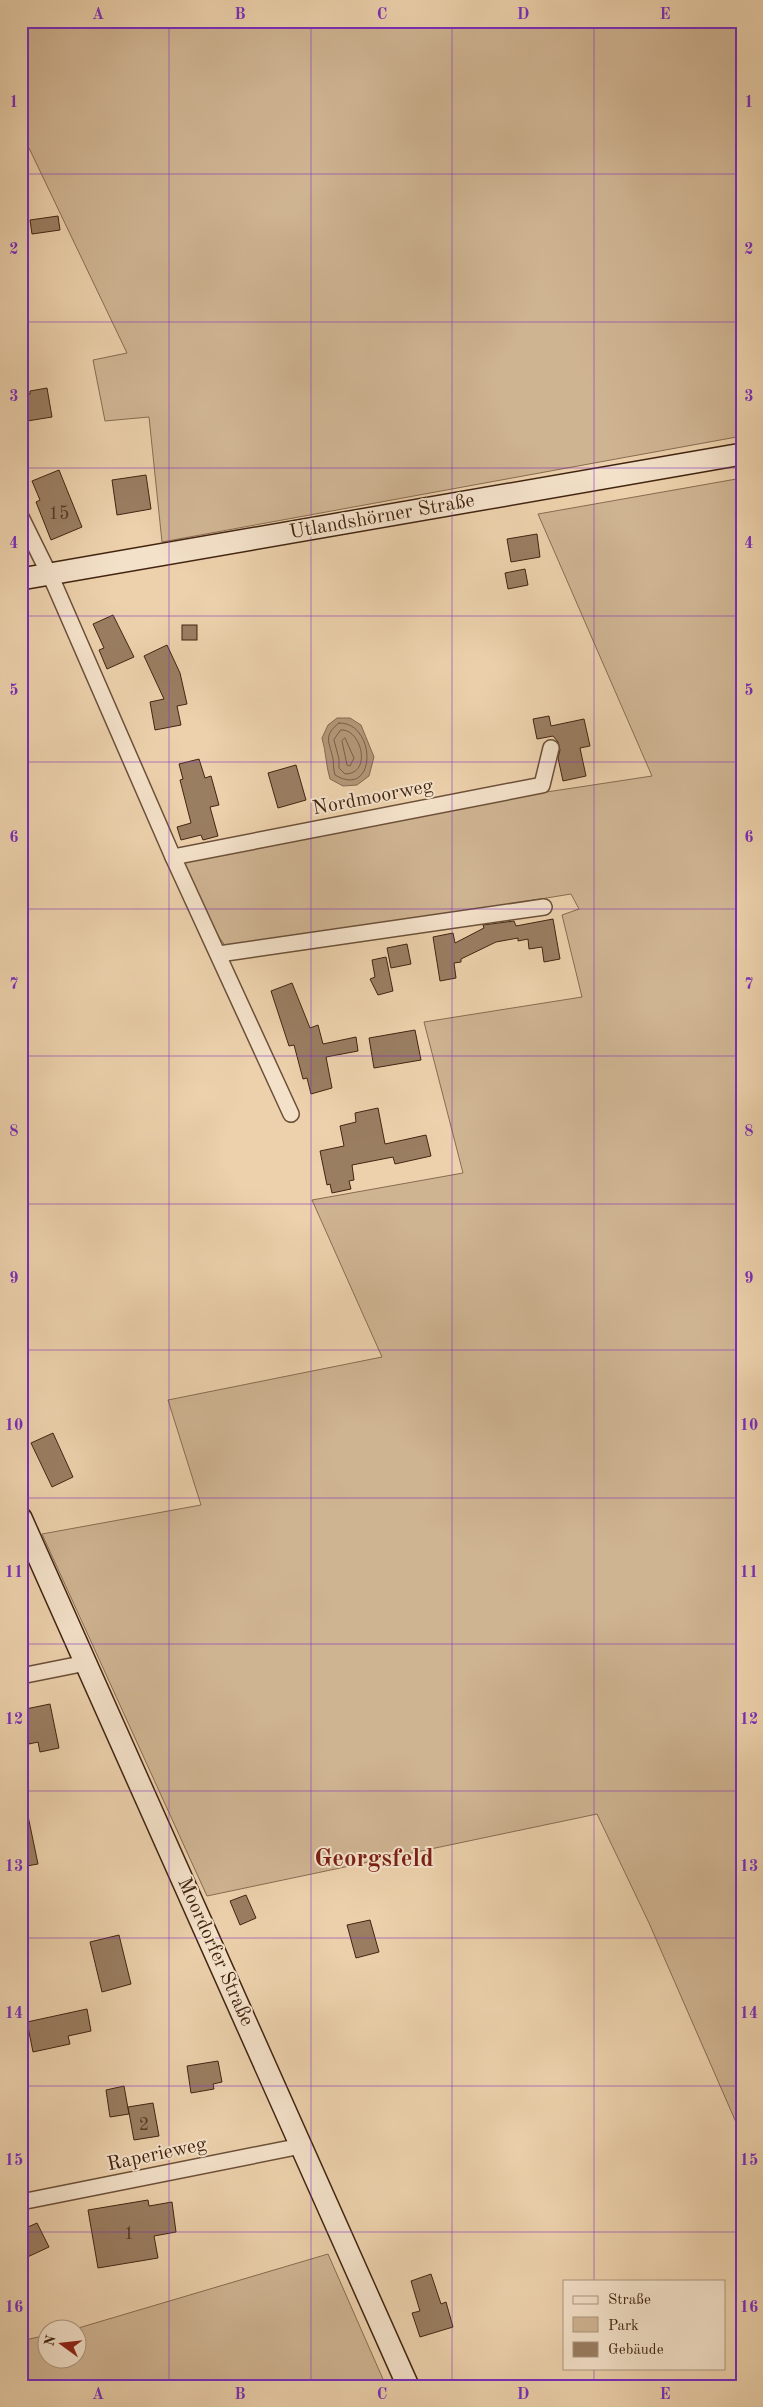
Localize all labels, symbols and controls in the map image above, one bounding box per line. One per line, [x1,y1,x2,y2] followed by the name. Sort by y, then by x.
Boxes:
[92,7,104,23] text: A
[234,7,246,23] text: B
[377,7,387,23] text: C
[517,7,529,23] text: D
[659,7,671,23] text: E
[9,95,19,111] text: 1
[744,95,754,111] text: 1
[9,242,19,258] text: 2
[744,242,754,258] text: 2
[9,389,19,405] text: 3
[744,389,754,405] text: 3
[288,491,476,543] street label: Utlandshörner Straße
[49,505,69,523] house number: 15
[9,536,19,552] text: 4
[744,536,754,552] text: 4
[9,683,19,699] text: 5
[744,683,754,699] text: 5
[311,776,435,819] street label: Nordmoorweg
[9,830,19,846] text: 6
[744,830,754,846] text: 6
[9,977,19,993] text: 7
[744,977,754,993] text: 7
[9,1124,19,1140] text: 8
[744,1124,754,1140] text: 8
[9,1271,19,1287] text: 9
[744,1271,754,1287] text: 9
[5,1418,23,1434] text: 10
[740,1418,758,1434] text: 10
[5,1565,23,1581] text: 11
[740,1565,758,1581] text: 11
[5,1712,23,1728] text: 12
[740,1712,758,1728] text: 12
[314,1847,434,1872] district label: Georgsfeld
[5,1859,23,1875] text: 13
[740,1859,758,1875] text: 13
[173,1875,257,2029] street label: Moordorfer Straße
[5,2006,23,2022] text: 14
[740,2006,758,2022] text: 14
[139,2116,149,2134] house number: 2
[105,2135,209,2175] street label: Raperieweg
[5,2153,23,2169] text: 15
[740,2153,758,2169] text: 15
[124,2225,134,2243] house number: 1
[563,2280,726,2370] legend
[608,2293,651,2308] text: Straße
[5,2300,23,2316] text: 16
[740,2300,758,2316] text: 16
[608,2319,639,2334] text: Park
[38,2320,88,2370] north arrow
[42,2334,59,2348] text: N
[608,2343,664,2358] text: Gebäude
[92,2387,104,2403] text: A
[234,2387,246,2403] text: B
[377,2387,387,2403] text: C
[517,2387,529,2403] text: D
[659,2387,671,2403] text: E

